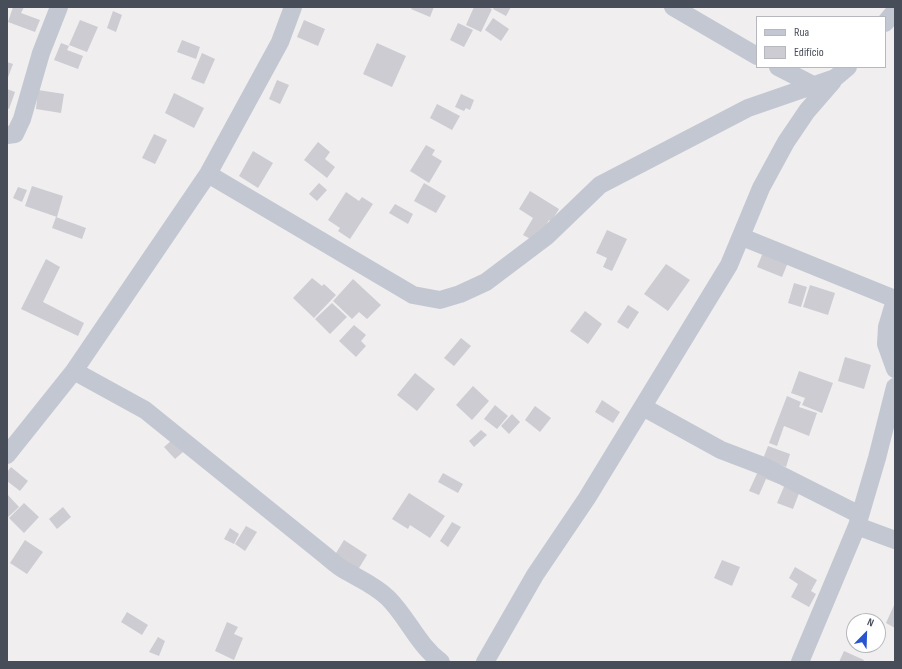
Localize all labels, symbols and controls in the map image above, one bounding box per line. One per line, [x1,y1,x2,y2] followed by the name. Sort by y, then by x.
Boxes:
[756,16,886,68] legend
[794,25,809,40] text: Rua
[794,45,824,60] text: Edifício
[846,613,886,653] north arrow
[865,615,876,630] text: N

